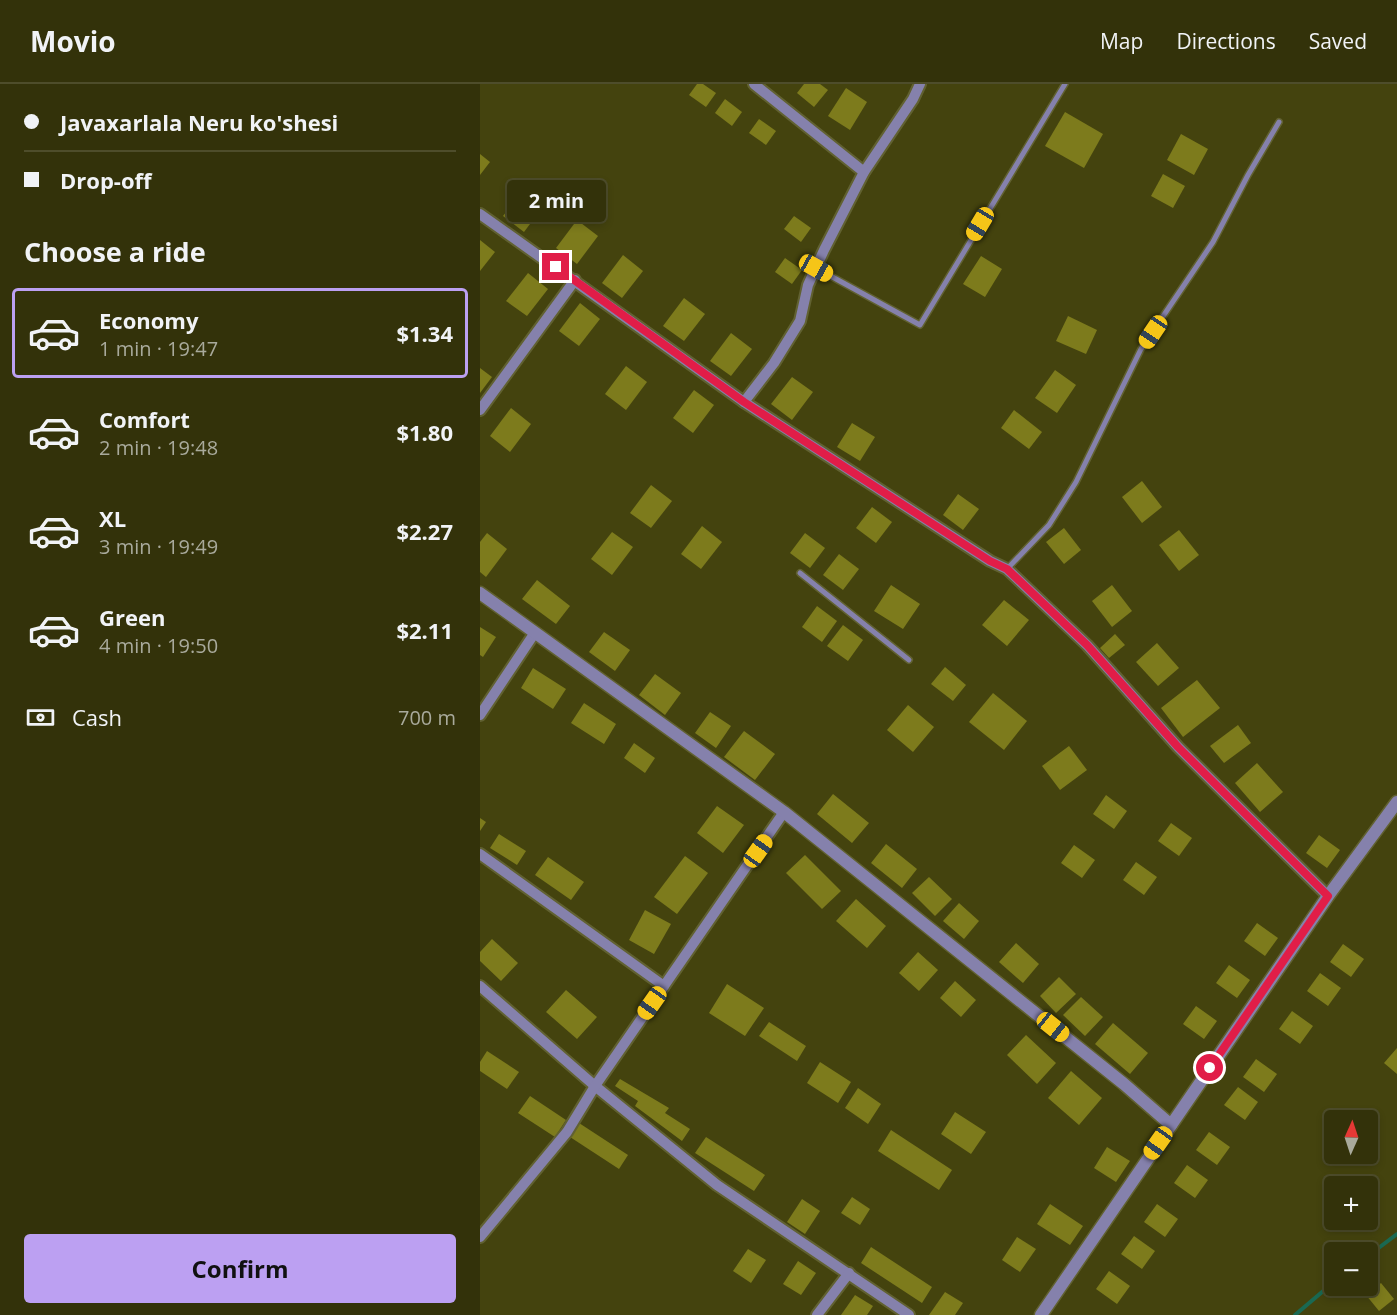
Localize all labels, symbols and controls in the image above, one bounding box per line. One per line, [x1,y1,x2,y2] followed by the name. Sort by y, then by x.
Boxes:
[30,22,116,60] text: Movio
[1100,27,1143,55] text: Map
[1176,27,1276,55] text: Directions
[1309,27,1367,55] text: Saved
[60,107,338,137] text: Javaxarlala Neru ko'shesi
[60,165,152,195] text: Drop-off
[506,180,605,222] callout: 2 min
[529,187,584,214] text: 2 min
[963,204,997,244] car
[24,233,206,270] text: Choose a ride
[796,251,836,285] car
[542,253,569,280] route end
[99,305,198,335] text: Economy
[27,306,81,360] icon: car
[1135,312,1171,352] car
[396,318,453,348] text: $1.34
[99,335,218,362] text: 1 min · 19:47
[99,404,190,434] text: Comfort
[27,405,81,459] icon: car
[396,417,453,447] text: $1.80
[99,434,218,461] text: 2 min · 19:48
[99,503,126,533] text: XL
[27,504,81,558] icon: car
[396,516,453,546] text: $2.27
[99,533,218,560] text: 3 min · 19:49
[99,602,165,632] text: Green
[27,603,81,657] icon: car
[396,615,453,645] text: $2.11
[99,632,218,659] text: 4 min · 19:50
[24,701,57,734] icon: cash
[72,702,122,732] text: Cash
[398,704,456,731] text: 700 m
[740,831,776,871] car
[634,983,670,1023] car
[1033,1009,1073,1045] car
[1196,1054,1223,1081] route start
[1324,1110,1378,1164] north arrow
[1324,1110,1378,1296] map controls
[1140,1123,1176,1163] car
[1324,1176,1378,1230] button: +
[24,1234,456,1303] button: Confirm
[1324,1242,1378,1296] button: −

